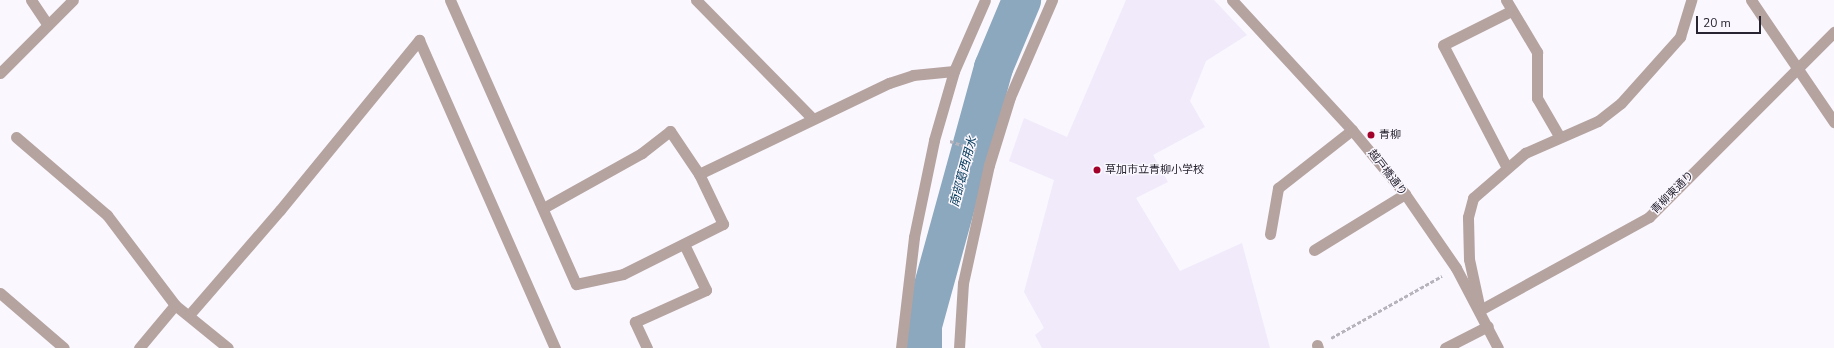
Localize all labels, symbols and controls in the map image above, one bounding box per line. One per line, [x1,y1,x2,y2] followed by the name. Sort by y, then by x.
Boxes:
[1698,8,1763,34] scale bar
[1703,15,1731,31] text: 20 m
[1379,128,1401,142] place label: 青柳
[1366,130,1376,140] marker: 青柳
[948,135,980,209] water label: 南部葛西用水
[1365,147,1409,199] street label: 越戸橋通り
[1105,163,1204,177] place label: 草加市立青柳小学校
[1092,165,1102,175] marker: 草加市立青柳小学校
[1649,169,1697,217] street label: 青柳東通り

